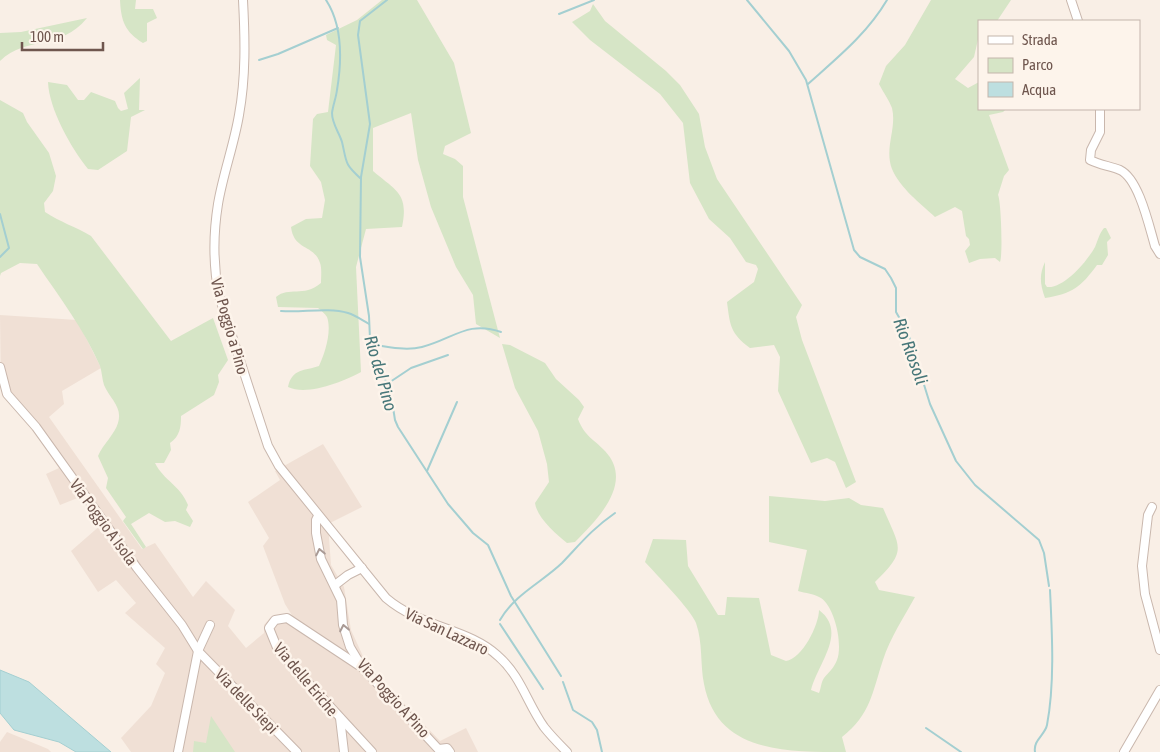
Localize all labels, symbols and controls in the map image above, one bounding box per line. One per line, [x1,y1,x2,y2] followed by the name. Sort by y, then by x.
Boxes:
[22,20,104,52] scale bar
[978,20,1140,110] legend
[30,28,64,45] text: 100 m
[1022,31,1058,48] text: Strada
[1022,56,1053,73] text: Parco
[1022,81,1056,98] text: Acqua
[207,276,252,376] street label: Via Poggio a Pino
[889,315,933,387] water label: Rio Riosoli
[360,333,402,413] water label: Rio del Pino
[66,475,141,569] street label: Via Poggio A Isola
[315,547,325,556] one-way arrow
[402,604,492,658] street label: Via San Lazzaro
[339,623,349,632] one-way arrow
[270,639,342,719] street label: Via delle Eriche
[353,655,434,742] street label: Via Poggio A Pino
[211,665,282,738] street label: Via delle Siepi

